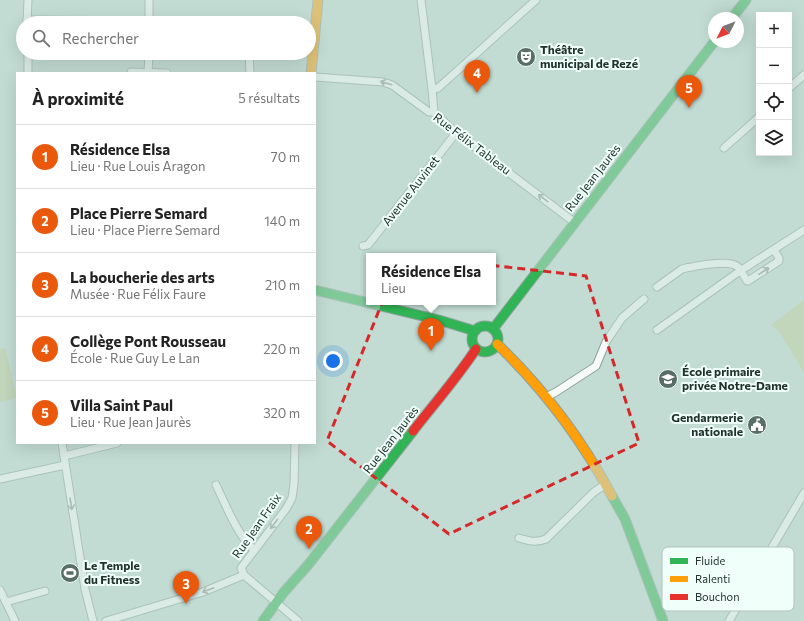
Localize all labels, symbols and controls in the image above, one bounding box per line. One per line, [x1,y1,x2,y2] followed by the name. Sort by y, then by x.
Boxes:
[708,12,744,48] north arrow
[756,12,792,156] map controls
[756,12,792,48] button: +
[16,16,316,60] search box
[30,27,52,49] icon: search
[62,29,139,47] text: Rechercher
[540,42,638,70] place label: Théâtre municipal de Rezé
[515,46,537,68] theatre icon: Théâtre municipal de Rezé
[756,48,792,84] button: −
[464,60,490,93] pin: 4
[676,75,702,108] pin: 5
[379,79,392,86] one-way arrow
[756,84,792,120] button: locate
[32,88,124,109] text: À proximité
[238,90,300,106] text: 5 résultats
[431,109,514,177] street label: Rue Félix Tableau
[756,120,792,156] button: layers
[70,140,170,158] text: Résidence Elsa
[562,141,624,214] street label: Rue Jean Jaurès
[42,149,48,165] text: 1
[271,149,300,165] text: 70 m
[379,153,442,228] street label: Avenue Auvinet
[70,158,205,174] text: Lieu · Rue Louis Aragon
[538,194,549,202] one-way arrow
[70,204,207,222] text: Place Pierre Semard
[41,213,49,229] text: 2
[264,213,300,229] text: 140 m
[70,222,220,238] text: Lieu · Place Pierre Semard
[366,253,496,305] popup
[381,262,481,280] text: Résidence Elsa
[758,267,769,275] one-way arrow
[70,268,215,286] text: La boucherie des arts
[41,277,49,293] text: 3
[265,277,300,293] text: 210 m
[381,280,406,296] text: Lieu
[70,286,206,302] text: Musée · Rue Félix Faure
[418,318,444,351] pin: 1
[70,332,226,350] text: Collège Pont Rousseau
[41,341,49,357] text: 4
[263,341,300,357] text: 220 m
[70,350,200,366] text: École · Rue Guy Le Lan
[323,351,343,371] your location
[682,364,788,392] place label: École primaire privée Notre-Dame
[657,368,679,390] school or university icon: École primaire privée Notre-Dame
[70,396,173,414] text: Villa Saint Paul
[360,403,422,476] street label: Rue Jean Jaurès
[41,405,49,421] text: 5
[263,405,300,421] text: 320 m
[671,410,743,438] place label: Gendarmerie nationale
[70,414,191,430] text: Lieu · Rue Jean Jaurès
[746,414,768,436] public building icon: Gendarmerie nationale
[229,490,285,561] street label: Rue Jean Fraix
[67,497,75,510] one-way arrow
[296,516,322,549] pin: 2
[270,519,278,530] one-way arrow
[662,547,794,611] legend
[695,554,725,567] text: Fluide
[84,558,140,586] place label: Le Temple du Fitness
[59,562,81,584] sports icon: Le Temple du Fitness
[173,571,199,604] pin: 3
[695,572,731,585] text: Ralenti
[203,587,215,595] one-way arrow
[695,590,739,603] text: Bouchon

